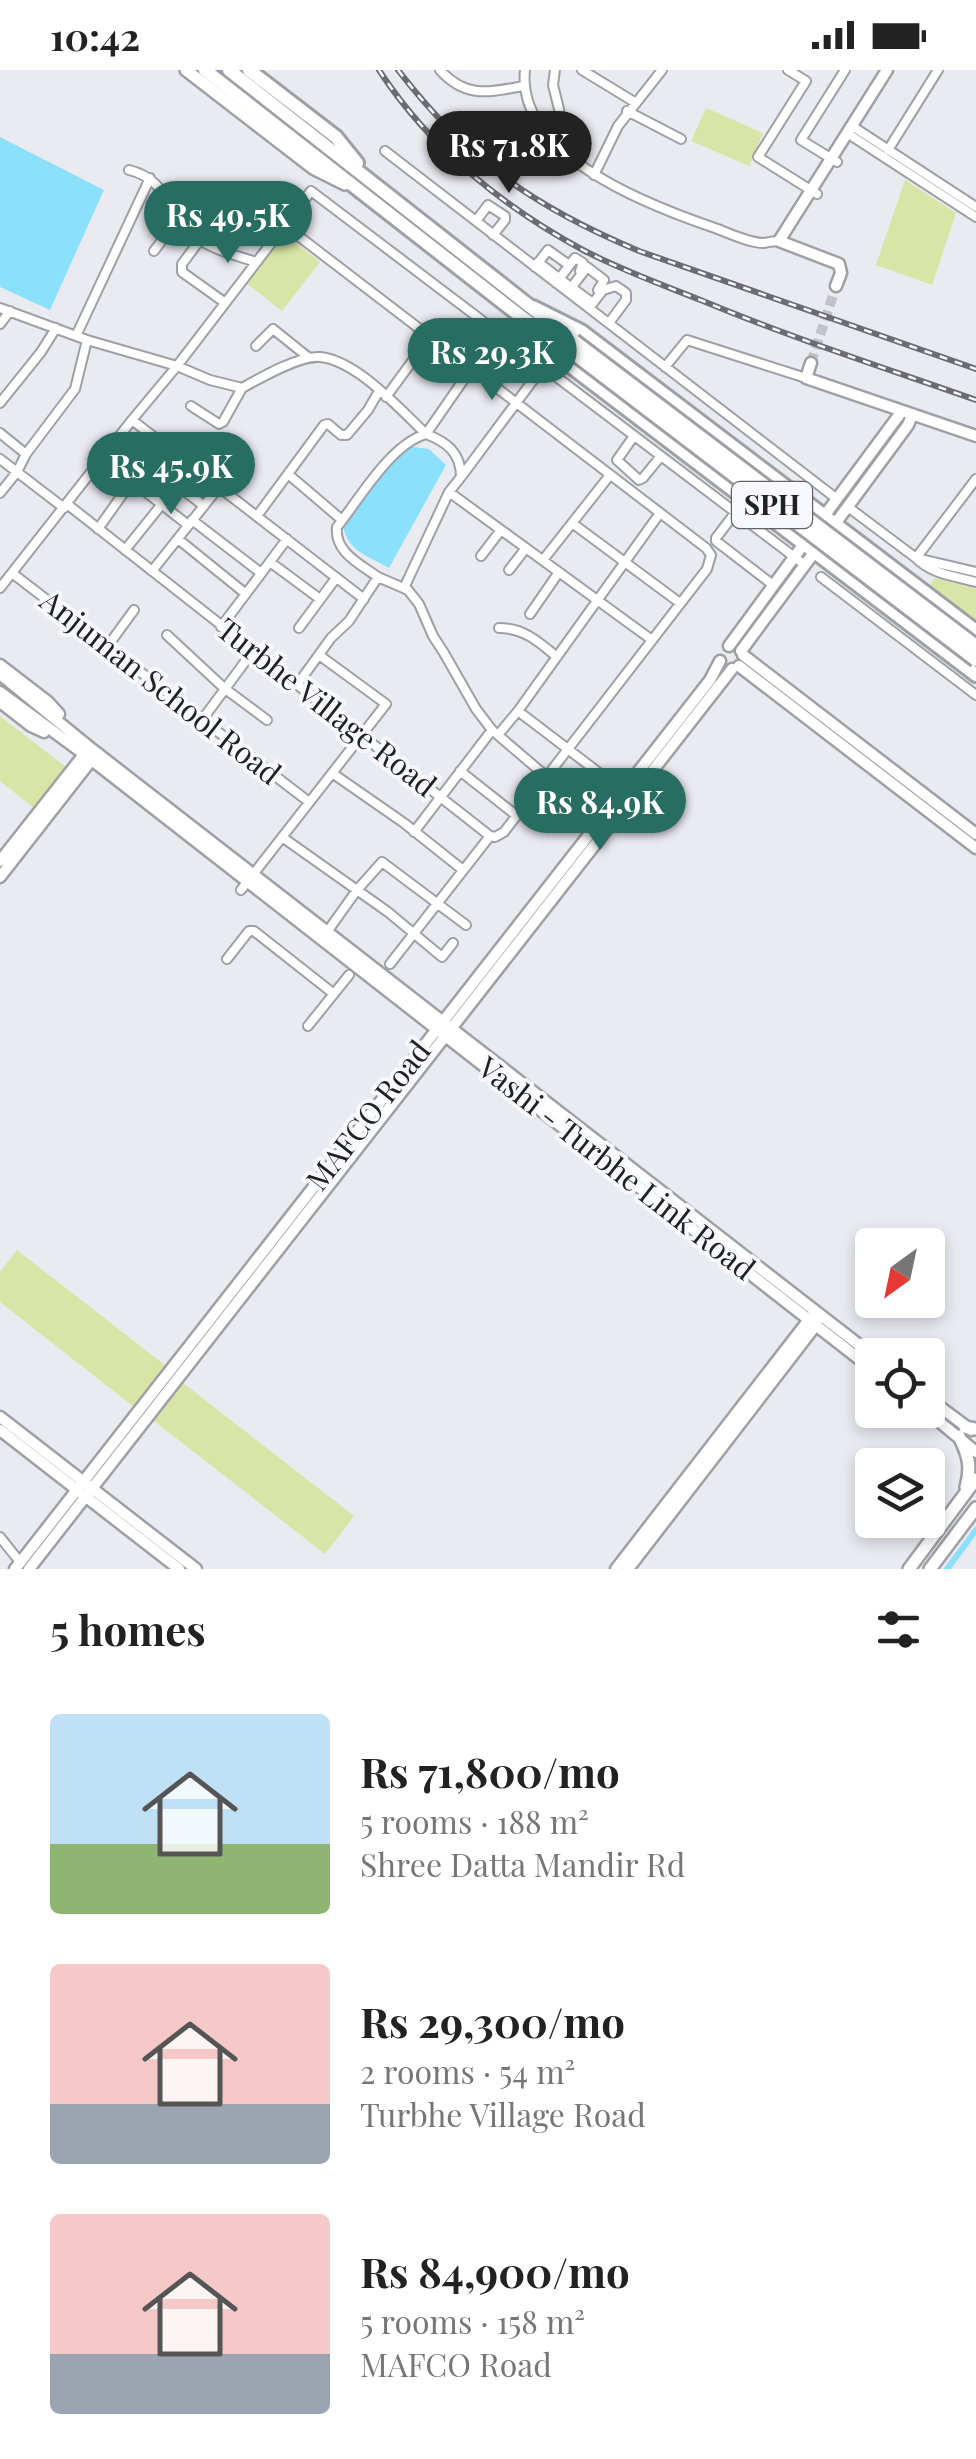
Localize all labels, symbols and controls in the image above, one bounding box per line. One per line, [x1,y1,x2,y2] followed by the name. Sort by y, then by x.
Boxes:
[50,10,140,61] text: 10:42
[406,111,612,196] pin: Rs 71.8K
[449,122,569,165] text: Rs 71.8K
[125,181,331,266] pin: Rs 49.5K
[166,192,290,235] text: Rs 49.5K
[389,318,595,403] pin: Rs 29.3K
[430,329,554,372] text: Rs 29.3K
[68,432,274,517] pin: Rs 45.9K
[109,443,233,486] text: Rs 45.9K
[732,482,812,528] road number: SPH
[32,579,290,793] street label: Anjuman School Road
[209,608,445,805] street label: Turbhe Village Road
[497,768,703,853] pin: Rs 84.9K
[536,779,664,822] text: Rs 84.9K
[296,1032,439,1198] street label: MAFCO Road
[470,1046,764,1288] street label: Vashi - Turbhe Link Road
[855,1228,945,1318] north arrow
[855,1228,945,1538] map controls
[855,1338,945,1428] button: locate
[855,1448,945,1538] button: layers
[50,1601,206,1657] text: 5 homes
[871,1602,926,1657] icon: filters
[360,1743,620,1799] text: Rs 71,800/mo
[130,1754,250,1874] icon: home
[360,1799,589,1842] text: 5 rooms · 188 m²
[360,1842,685,1885] text: Shree Datta Mandir Rd
[360,1993,625,2049] text: Rs 29,300/mo
[130,2004,250,2124] icon: home
[360,2049,575,2092] text: 2 rooms · 54 m²
[360,2092,646,2135] text: Turbhe Village Road
[360,2243,630,2299] text: Rs 84,900/mo
[130,2254,250,2374] icon: home
[360,2299,585,2342] text: 5 rooms · 158 m²
[360,2342,552,2385] text: MAFCO Road

